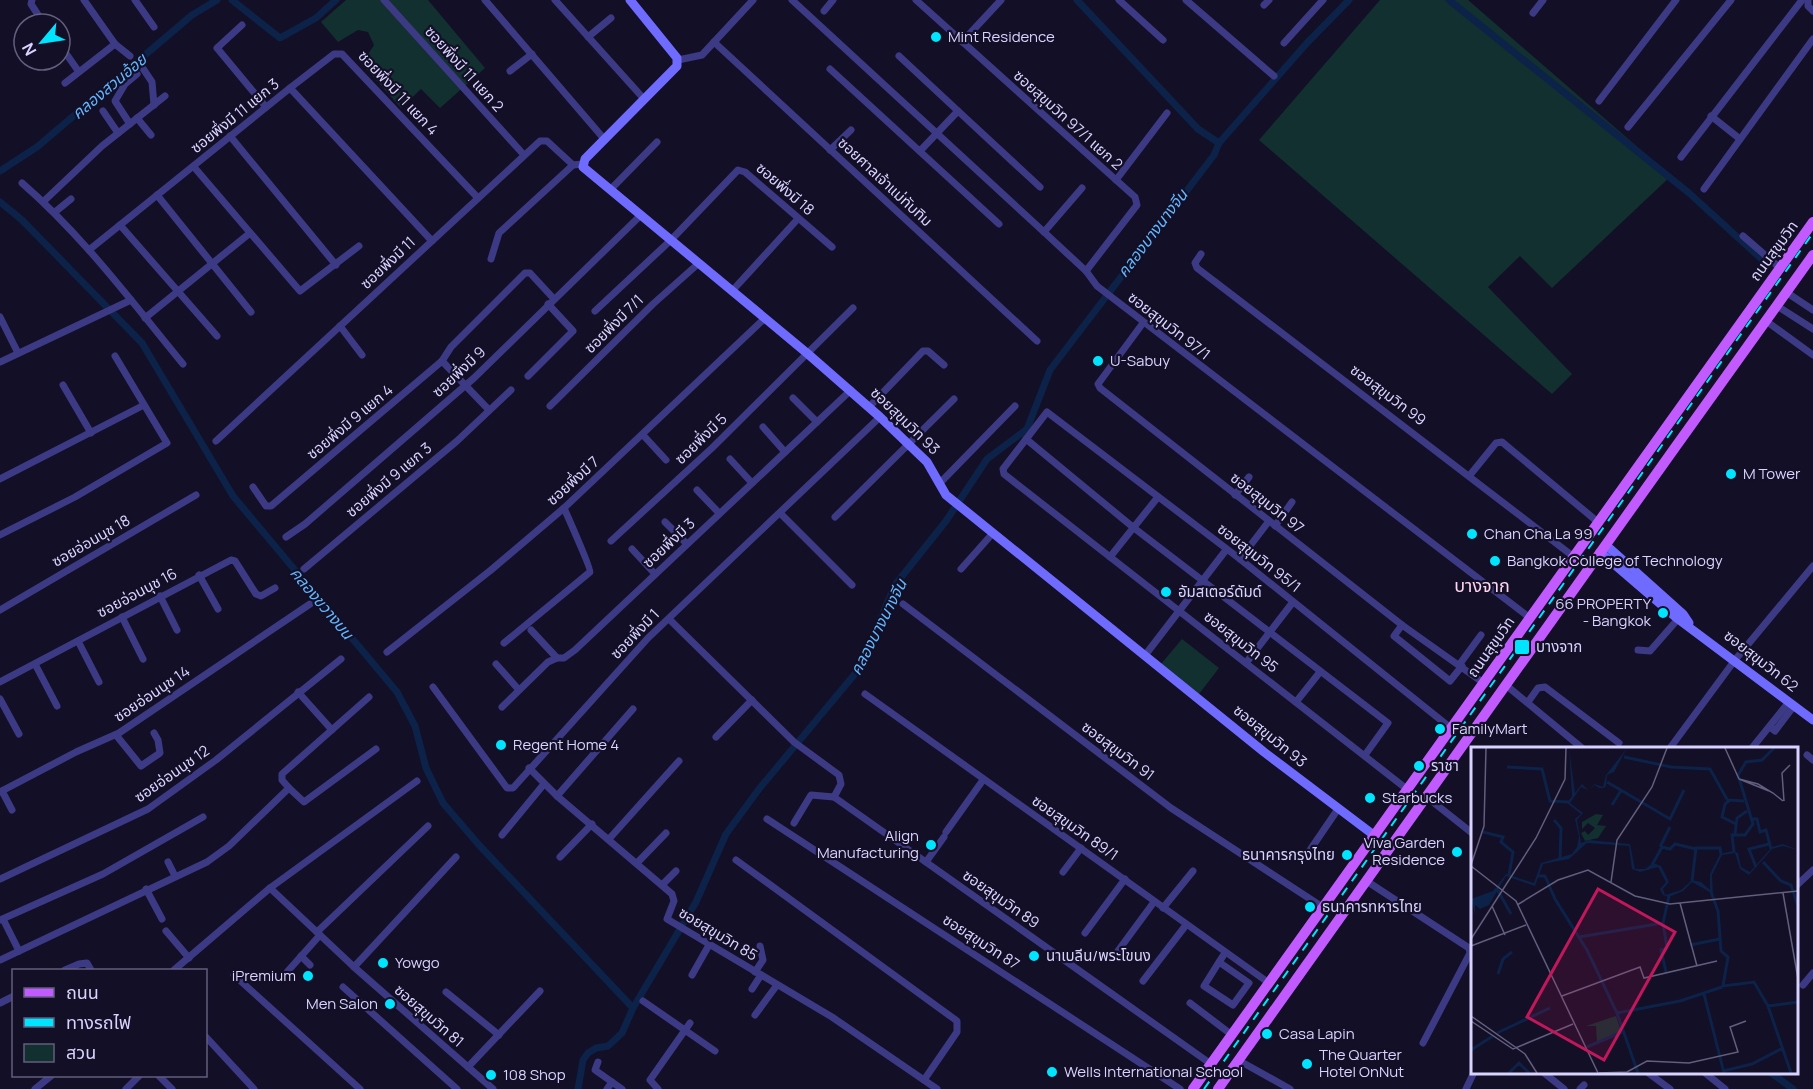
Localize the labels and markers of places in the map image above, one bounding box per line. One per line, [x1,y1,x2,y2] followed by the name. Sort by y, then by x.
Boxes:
[948,26,1055,47] place label: Mint Residence
[929,30,943,44] marker: Mint Residence
[1110,350,1170,371] place label: U-Sabuy
[1091,354,1105,368] marker: U-Sabuy
[1743,463,1801,484] place label: M Tower
[1724,467,1738,481] marker: M Tower
[1484,523,1592,544] place label: Chan Cha La 99
[1465,527,1479,541] marker: Chan Cha La 99
[1507,550,1723,571] place label: Bangkok College of Technology
[1488,554,1502,568] marker: Bangkok College of Technology
[1178,581,1262,602] place label: อัมสเตอร์ดัมด์
[1159,585,1173,599] marker: อัมสเตอร์ดัมด์
[1555,593,1652,631] place label: 66 PROPERTY - Bangkok
[1656,606,1670,620] marker: 66 PROPERTY - Bangkok
[1536,636,1582,657] place label: บางจาก
[1513,638,1531,656] marker: บางจาก
[1452,718,1528,739] place label: FamilyMart
[1433,722,1447,736] marker: FamilyMart
[513,734,619,755] place label: Regent Home 4
[494,738,508,752] marker: Regent Home 4
[1431,755,1459,776] place label: ราชา
[1412,759,1426,773] marker: ราชา
[1382,787,1452,808] place label: Starbucks
[1363,791,1377,805] marker: Starbucks
[817,825,919,863] place label: Align Manufacturing
[1364,832,1445,870] place label: Viva Garden Residence
[924,838,938,852] marker: Align Manufacturing
[1242,844,1335,865] place label: ธนาคารกรุงไทย
[1450,845,1464,859] marker: Viva Garden Residence
[1340,848,1354,862] marker: ธนาคารกรุงไทย
[1322,896,1422,917] place label: ธนาคารทหารไทย
[1303,900,1317,914] marker: ธนาคารทหารไทย
[1046,945,1151,966] place label: นาเบลีน/พระโขนง
[1027,949,1041,963] marker: นาเบลีน/พระโขนง
[395,952,440,973] place label: Yowgo
[376,956,390,970] marker: Yowgo
[232,965,296,986] place label: iPremium
[301,969,315,983] marker: iPremium
[306,993,378,1014] place label: Men Salon
[383,997,397,1011] marker: Men Salon
[1279,1023,1355,1044] place label: Casa Lapin
[1260,1027,1274,1041] marker: Casa Lapin
[1319,1044,1404,1082] place label: The Quarter Hotel OnNut
[1300,1057,1314,1071] marker: The Quarter Hotel OnNut
[1064,1061,1243,1082] place label: Wells International School
[503,1064,566,1085] place label: 108 Shop
[1045,1065,1059,1079] marker: Wells International School
[484,1068,498,1082] marker: 108 Shop

